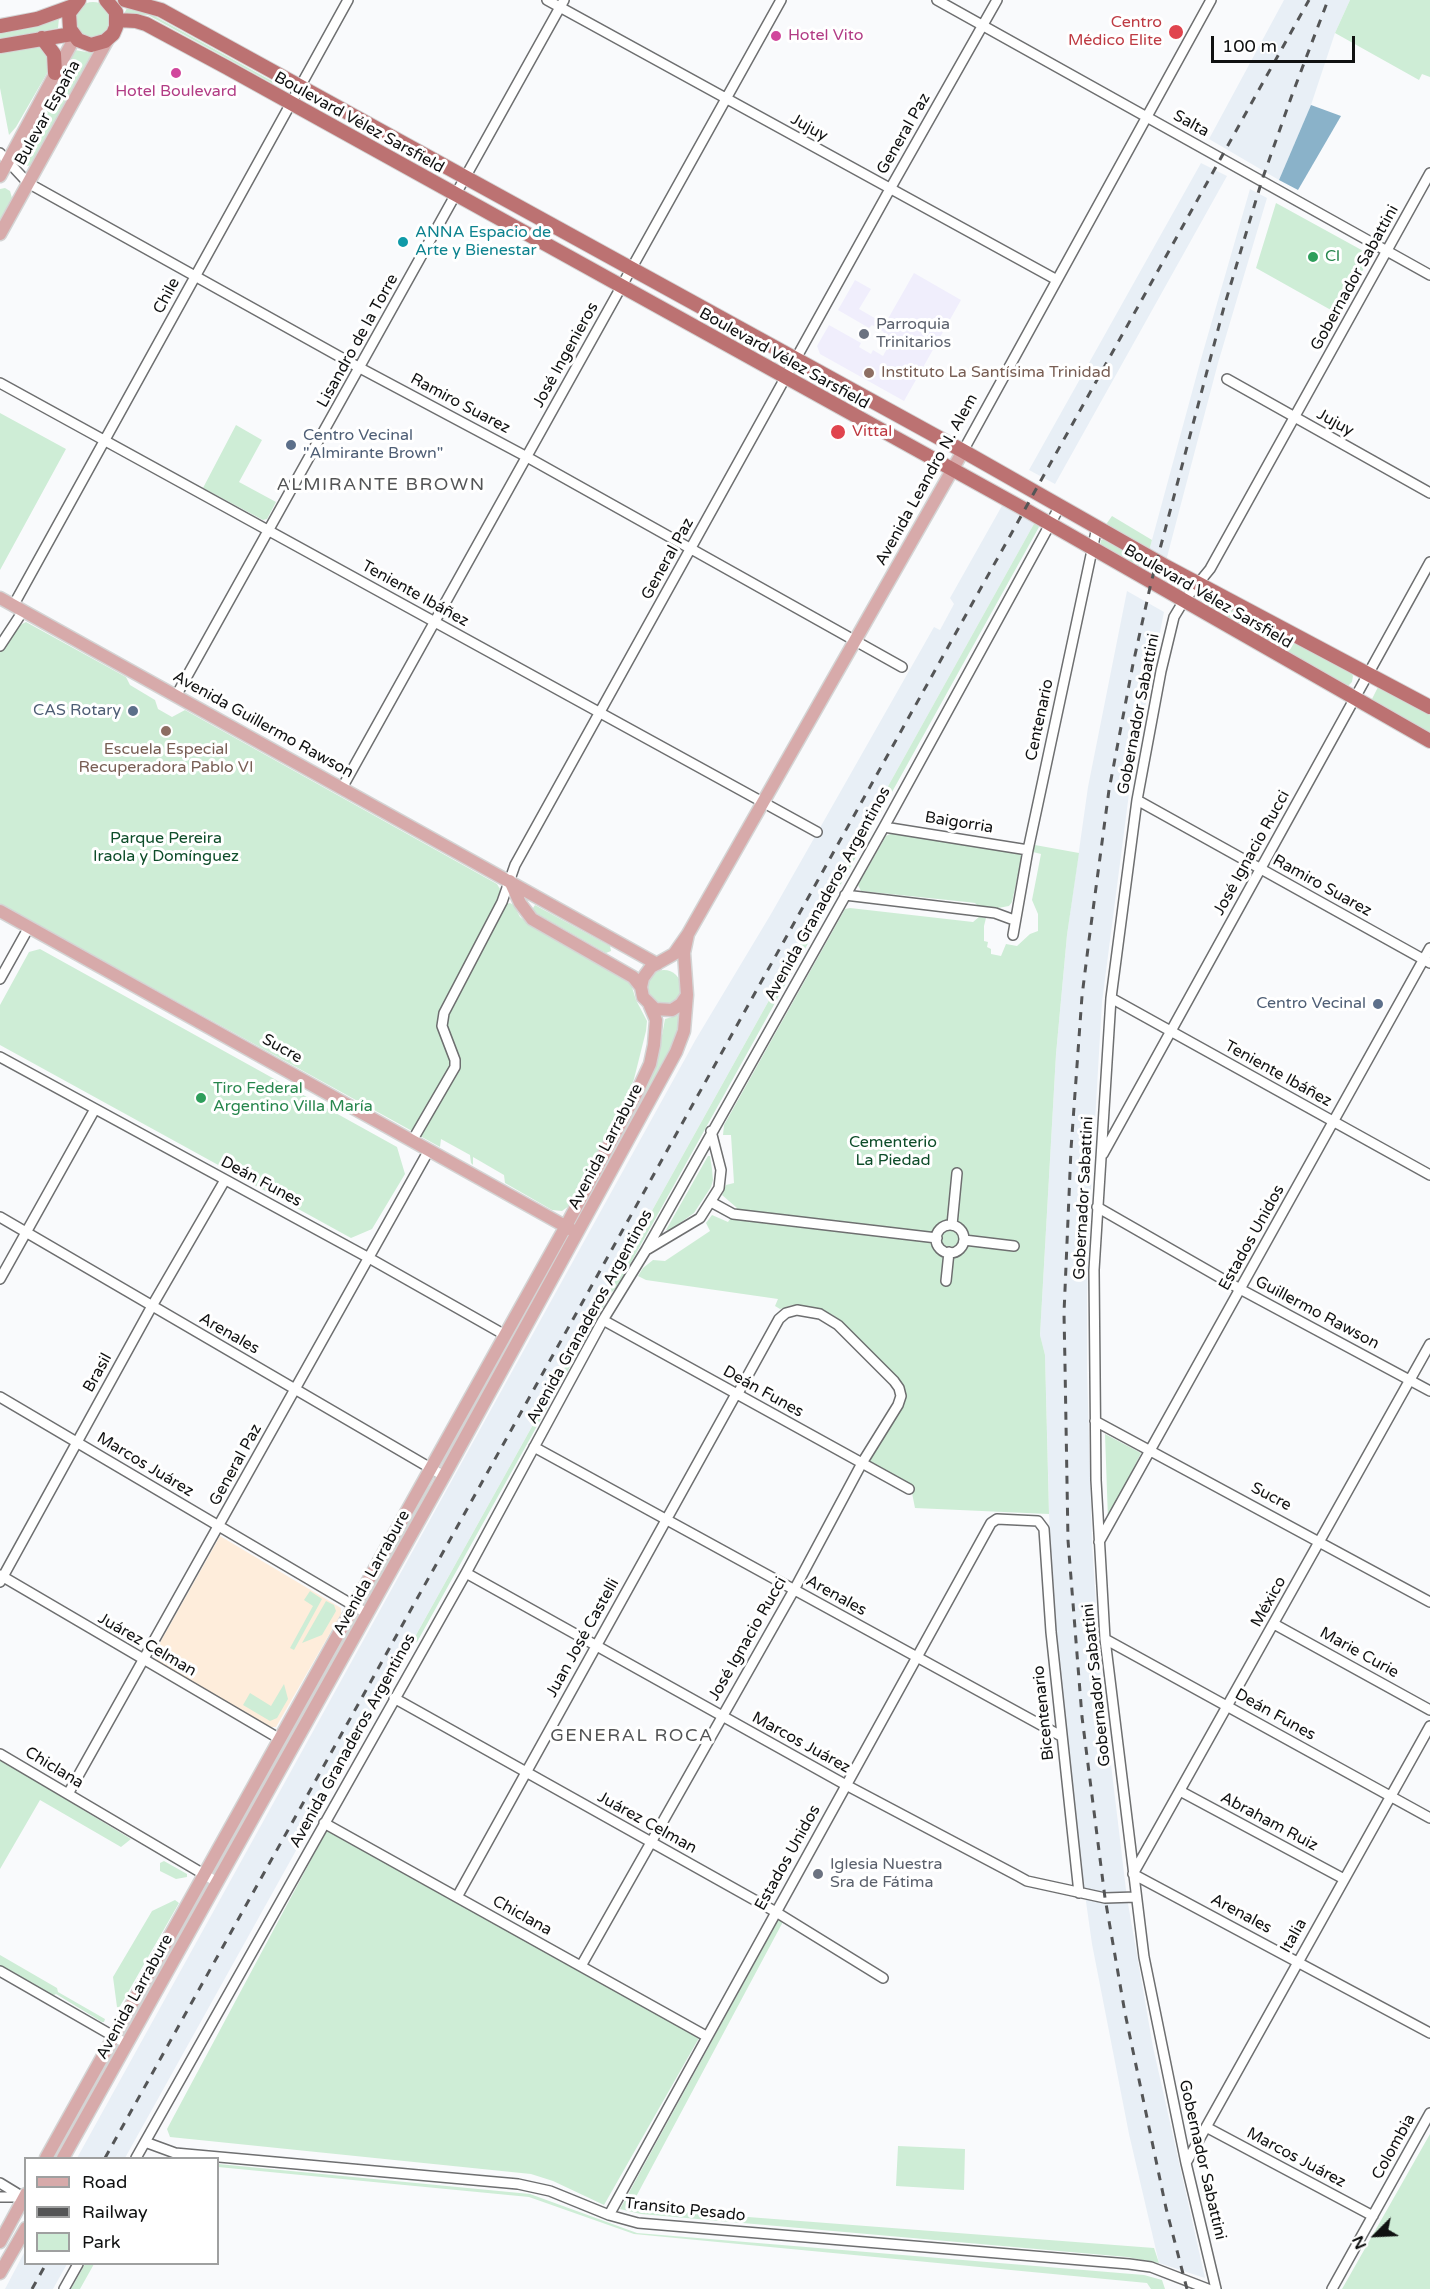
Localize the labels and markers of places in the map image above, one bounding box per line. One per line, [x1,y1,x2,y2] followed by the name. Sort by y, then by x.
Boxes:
[1068,13,1162,51] place label: Centro Médico Elite
[1167,23,1185,41] marker: Centro Médico Elite
[788,26,863,46] place label: Hotel Vito
[769,29,783,43] marker: Hotel Vito
[169,66,183,80] marker: Hotel Boulevard
[115,82,237,102] place label: Hotel Boulevard
[415,223,551,261] place label: ANNA Espacio de Arte y Bienestar
[396,235,410,249] marker: ANNA Espacio de Arte y Bienestar
[1325,247,1340,267] place label: Cl
[1306,250,1320,264] marker: Cl
[876,315,951,353] place label: Parroquia Trinitarios
[857,327,871,341] marker: Parroquia Trinitarios
[881,363,1111,383] place label: Instituto La Santísima Trinidad
[862,366,876,380] marker: Instituto La Santísima Trinidad
[852,422,892,442] place label: Vittal
[829,423,847,441] marker: Vittal
[303,426,443,464] place label: Centro Vecinal "Almirante Brown"
[284,438,298,452] marker: Centro Vecinal "Almirante Brown"
[33,701,121,721] place label: CAS Rotary
[126,704,140,718] marker: CAS Rotary
[159,724,173,738] marker: Escuela Especial Recuperadora Pablo VI
[78,740,254,778] place label: Escuela Especial Recuperadora Pablo VI
[1256,994,1366,1014] place label: Centro Vecinal
[1371,997,1385,1011] marker: Centro Vecinal
[213,1079,373,1117] place label: Tiro Federal Argentino Villa María
[194,1091,208,1105] marker: Tiro Federal Argentino Villa María
[830,1855,943,1893] place label: Iglesia Nuestra Sra de Fátima
[811,1867,825,1881] marker: Iglesia Nuestra Sra de Fátima

